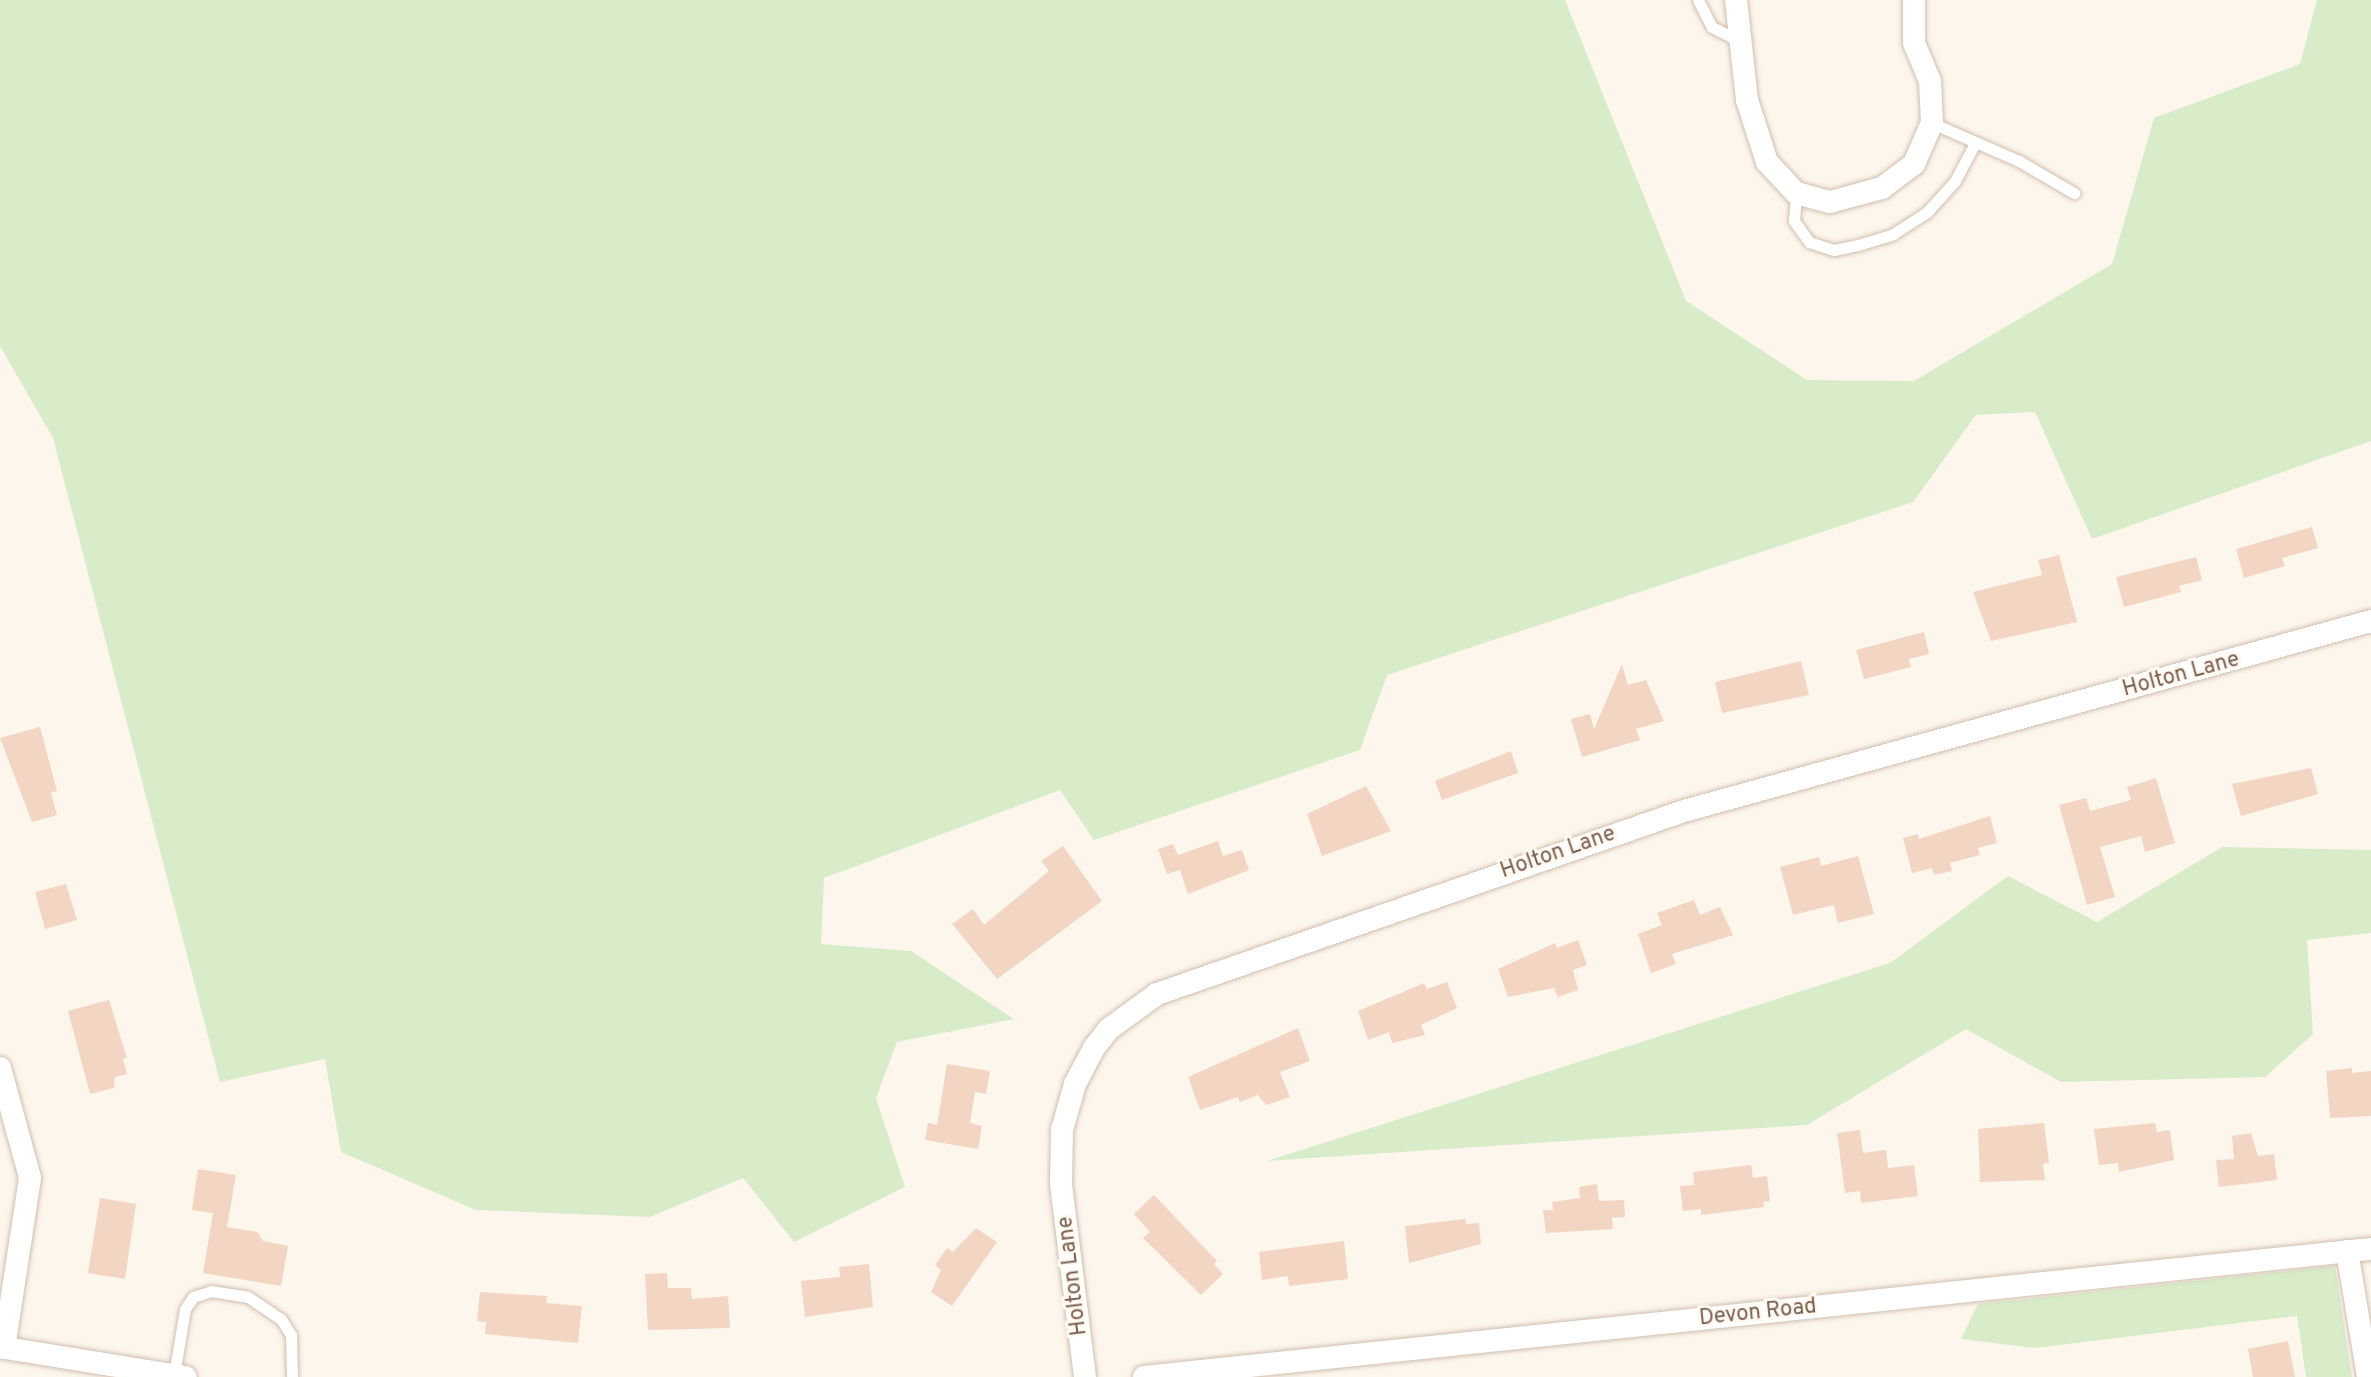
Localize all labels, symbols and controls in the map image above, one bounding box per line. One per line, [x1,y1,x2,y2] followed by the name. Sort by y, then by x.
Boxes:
[2120,647,2242,703] street label: Holton Lane
[1497,821,1619,885] street label: Holton Lane
[1053,1215,1093,1337] street label: Holton Lane
[1698,1294,1818,1332] street label: Devon Road

